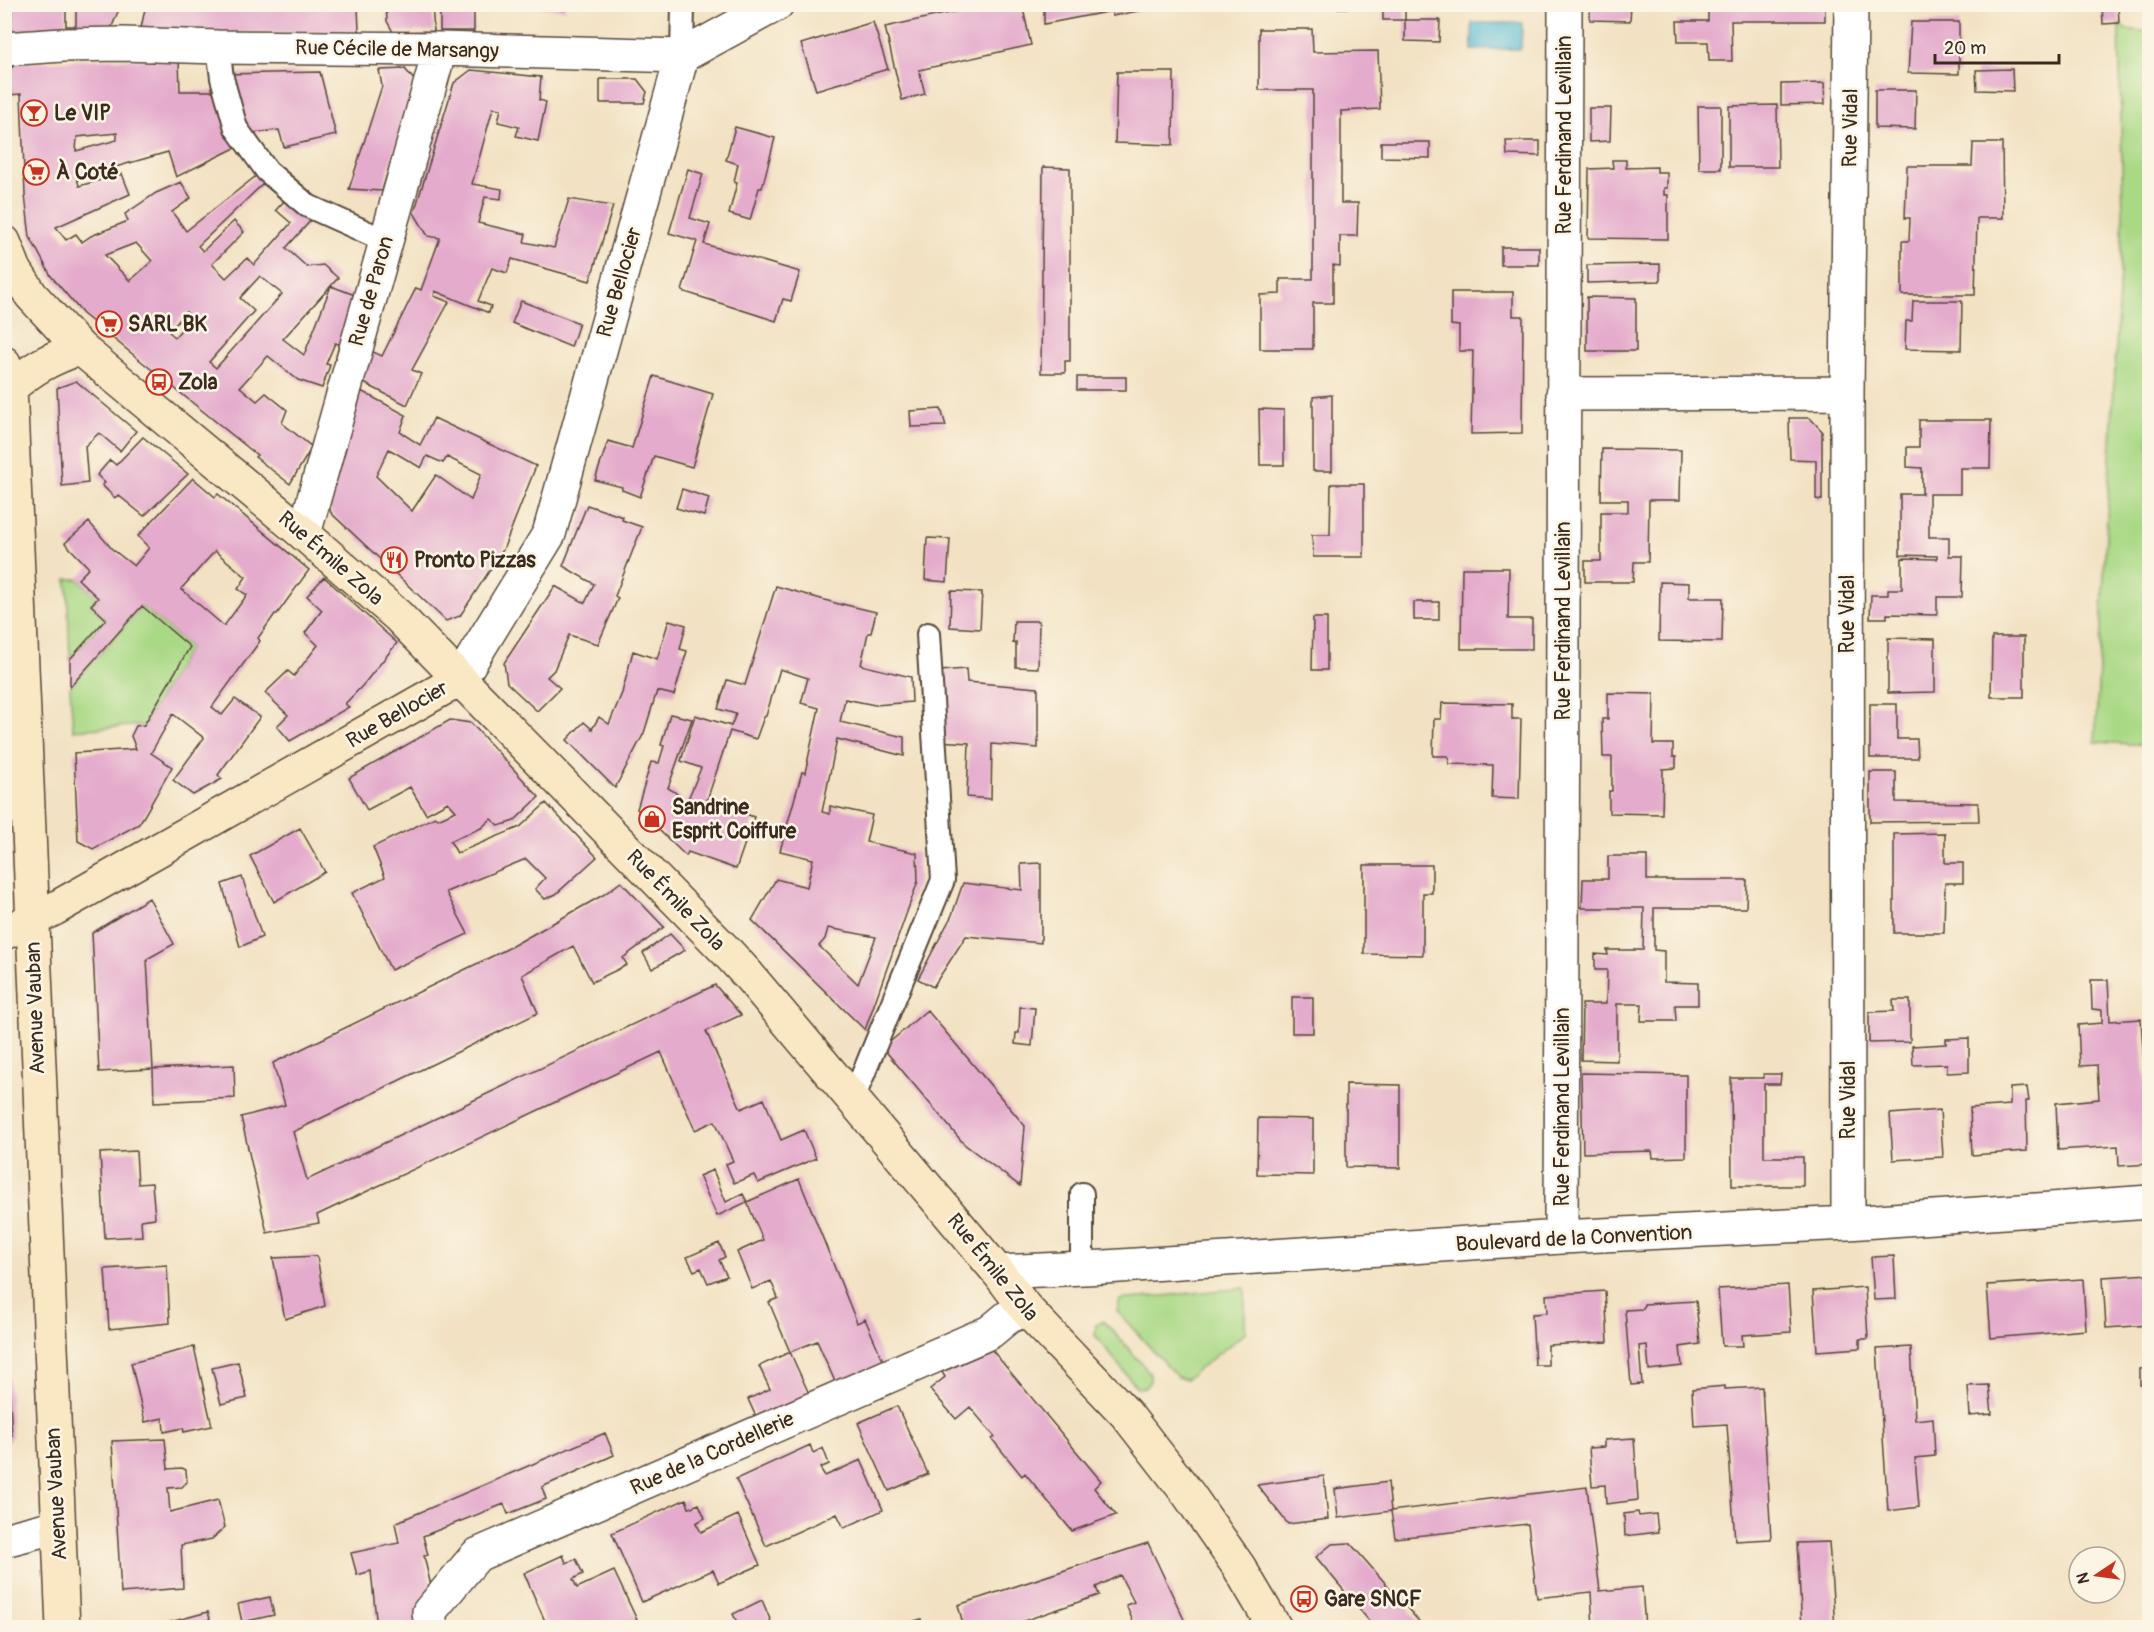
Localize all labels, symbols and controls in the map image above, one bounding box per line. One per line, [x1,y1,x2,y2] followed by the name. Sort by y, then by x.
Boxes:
[1935,27,2060,65] scale bar
[295,34,499,65] street label: Rue Cécile de Marsangy
[1551,35,1578,235] street label: Rue Ferdinand Levillain
[1944,37,1986,60] text: 20 m
[1836,88,1865,168] street label: Rue Vidal
[19,98,49,128] bar icon: Le VIP
[54,100,111,127] place label: Le VIP
[21,157,51,187] supermarket icon: À Coté
[56,158,119,186] place label: À Coté
[591,223,648,340] street label: Rue Bellocier
[343,233,400,349] street label: Rue de Paron
[94,309,124,339] supermarket icon: SARL BK
[128,311,207,338] place label: SARL BK
[144,367,174,397] bus stop icon: Zola
[178,369,218,396] place label: Zola
[272,505,389,612] street label: Rue Émile Zola
[1550,521,1577,721] street label: Rue Ferdinand Levillain
[379,545,409,575] restaurant icon: Pronto Pizzas
[414,547,536,574] place label: Pronto Pizzas
[1834,574,1861,654] street label: Rue Vidal
[341,674,454,754] street label: Rue Bellocier
[672,794,797,845] place label: Sandrine Esprit Coiffure
[637,804,667,834] shop icon: Sandrine Esprit Coiffure
[620,844,731,957] street label: Rue Émile Zola
[20,941,51,1075] street label: Avenue Vauban
[1549,1007,1576,1207] street label: Rue Ferdinand Levillain
[1835,1060,1862,1140] street label: Rue Vidal
[941,1208,1044,1327] street label: Rue Émile Zola
[1455,1219,1693,1258] street label: Boulevard de la Convention
[626,1405,799,1502] street label: Rue de la Cordellerie
[40,1427,73,1561] street label: Avenue Vauban
[2067,1545,2127,1605] north arrow
[2072,1570,2094,1586] text: N
[1289,1584,1319,1614] bus stop icon: Gare SNCF
[1324,1586,1422,1613] place label: Gare SNCF

